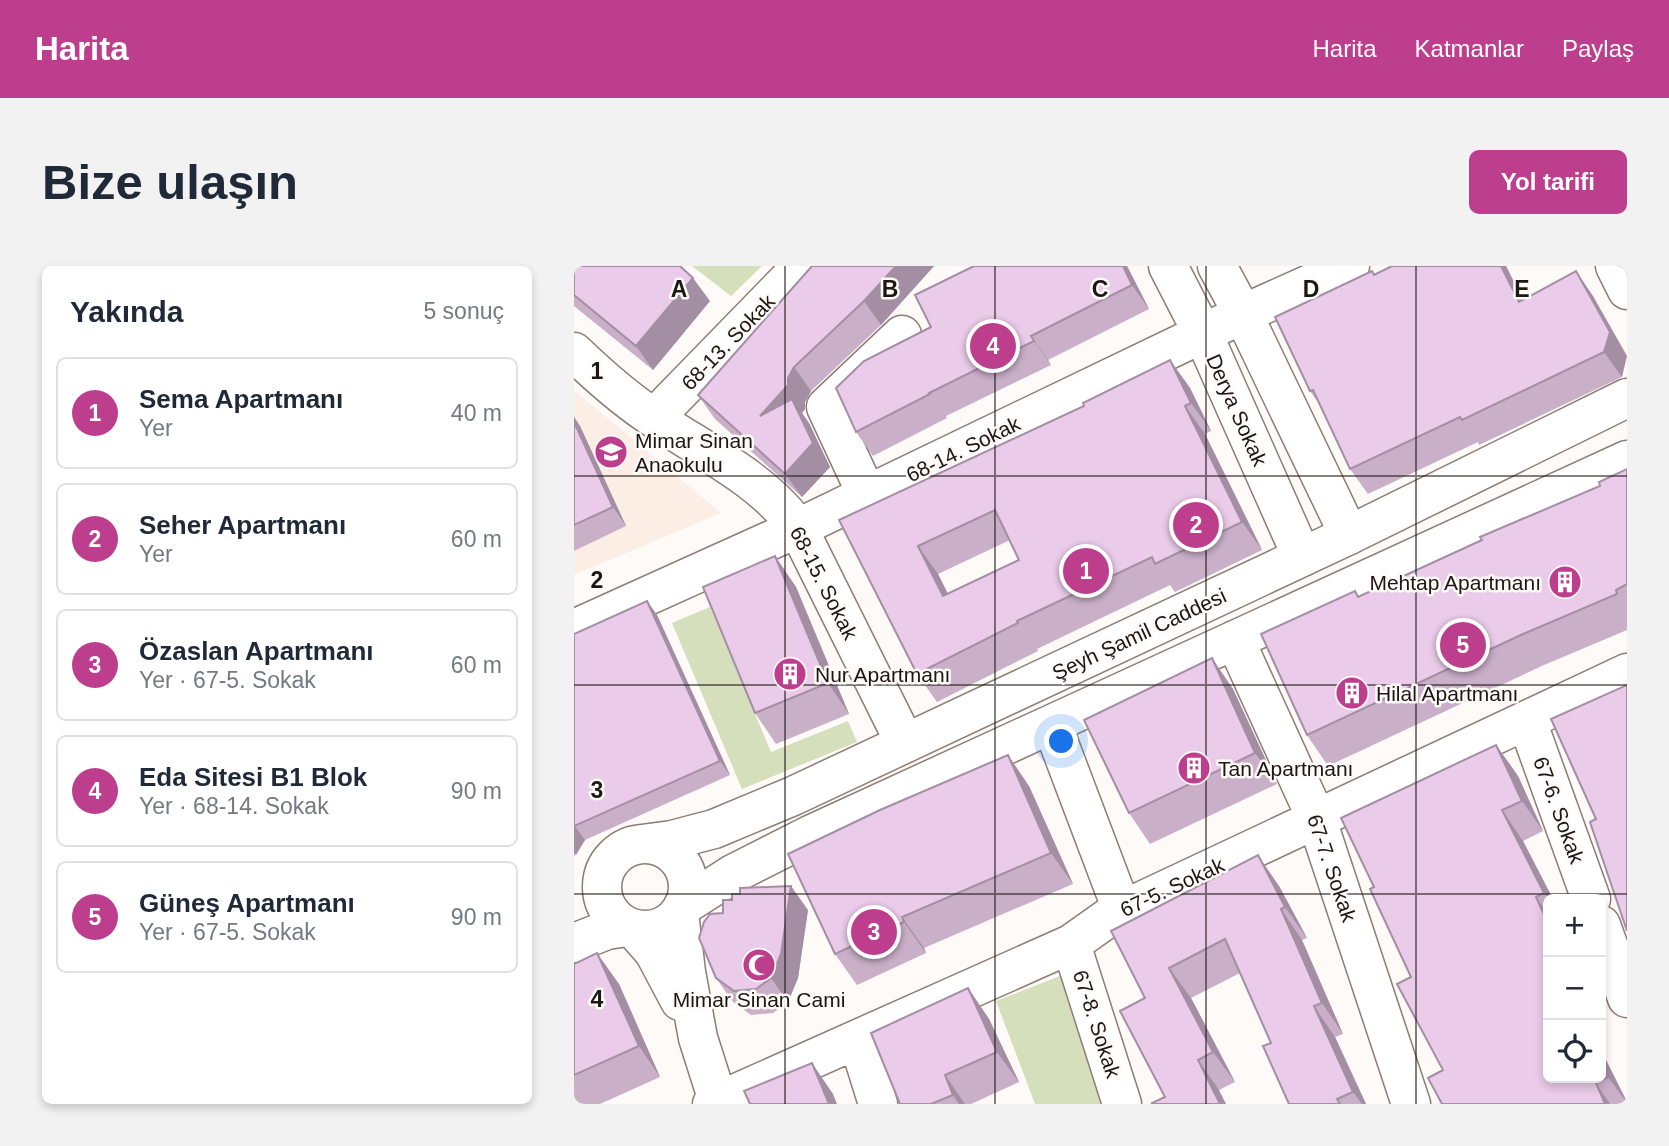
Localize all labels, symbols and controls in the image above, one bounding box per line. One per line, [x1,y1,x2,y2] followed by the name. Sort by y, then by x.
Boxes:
[35,30,129,67] text: Harita
[1313,35,1377,62] text: Harita
[1415,35,1524,62] text: Katmanlar
[1562,35,1634,62] text: Paylaş
[1469,150,1627,214] button: Yol tarifi
[42,155,298,209] text: Bize ulaşın
[671,276,687,302] text: A
[882,276,898,302] text: B
[1092,276,1108,302] text: C
[1303,276,1319,302] text: D
[1514,276,1530,302] text: E
[677,289,780,394] street label: 68-13. Sokak
[70,295,183,328] text: Yakında
[423,298,504,324] text: 5 sonuç
[970,320,1016,372] pin: 4
[1202,350,1272,470] street label: Derya Sokak
[591,358,604,384] text: 1
[139,384,343,414] text: Sema Apartmanı
[89,400,101,426] text: 1
[451,400,502,426] text: 40 m
[902,411,1024,486] street label: 68-14. Sokak
[139,415,173,441] text: Yer
[635,429,753,476] place label: Mimar Sinan Anaokulu
[592,433,630,471] school or university icon: Mimar Sinan Anaokulu
[1173,499,1219,551] pin: 2
[139,510,346,540] text: Seher Apartmanı
[786,523,863,644] street label: 68-15. Sokak
[89,526,101,552] text: 2
[451,526,502,552] text: 60 m
[139,541,173,567] text: Yer
[1063,545,1109,597] pin: 1
[1546,563,1584,601] building icon: Mehtap Apartmanı
[591,567,603,593] text: 2
[1369,571,1541,594] place label: Mehtap Apartmanı
[1048,584,1230,684] street label: Şeyh Şamil Caddesi
[1440,619,1486,671] pin: 5
[139,636,374,666] text: Özaslan Apartmanı
[89,652,101,678] text: 3
[451,652,502,678] text: 60 m
[771,655,809,693] building icon: Nur Apartmanı
[815,663,950,686] place label: Nur Apartmanı
[139,667,316,693] text: Yer · 67-5. Sokak
[1333,674,1371,712] building icon: Hilal Apartmanı
[1376,682,1518,705] place label: Hilal Apartmanı
[1044,724,1078,758] your location
[1175,749,1213,787] building icon: Tan Apartmanı
[1529,753,1589,867] street label: 67-6. Sokak
[1218,757,1353,780] place label: Tan Apartmanı
[139,762,367,792] text: Eda Sitesi B1 Blok
[591,777,603,803] text: 3
[89,778,101,804] text: 4
[451,778,502,804] text: 90 m
[139,793,329,819] text: Yer · 68-14. Sokak
[1303,811,1361,925] street label: 67-7. Sokak
[1116,853,1228,921] street label: 67-5. Sokak
[139,888,355,918] text: Güneş Apartmanı
[1543,894,1606,1083] map controls
[1543,894,1606,957] button: +
[89,904,101,930] text: 5
[451,904,502,930] text: 90 m
[851,906,897,958] pin: 3
[139,919,316,945] text: Yer · 67-5. Sokak
[740,946,778,984] mosque icon: Mimar Sinan Cami
[1543,957,1606,1020] button: −
[1069,967,1125,1081] street label: 67-8. Sokak
[591,986,604,1012] text: 4
[673,988,845,1011] place label: Mimar Sinan Cami
[1543,1020,1606,1083] button: locate

